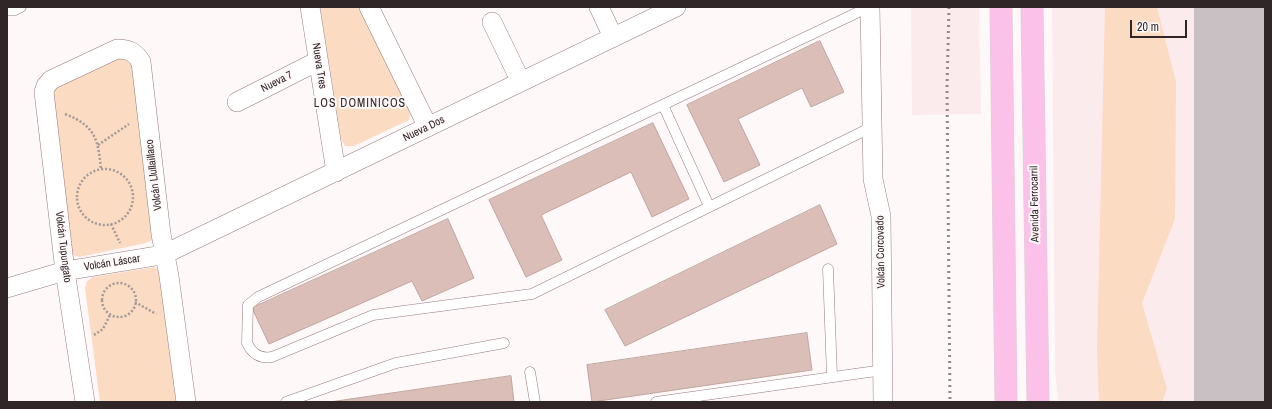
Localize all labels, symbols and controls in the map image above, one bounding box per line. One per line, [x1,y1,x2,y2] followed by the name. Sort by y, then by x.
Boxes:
[1132,12,1189,38] scale bar
[1137,19,1159,35] text: 20 m
[309,42,329,90] street label: Nueva Tres
[259,68,295,96] street label: Nueva 7
[314,97,406,111] district label: LOS DOMINICOS
[401,113,447,145] street label: Nueva Dos
[143,139,165,211] street label: Volcán Llullaillaco
[1028,166,1042,242] street label: Avenida Ferrocarril
[52,210,74,284] street label: Volcán Tupungato
[874,215,888,289] street label: Volcán Corcovado
[83,252,141,274] street label: Volcán Láscar

